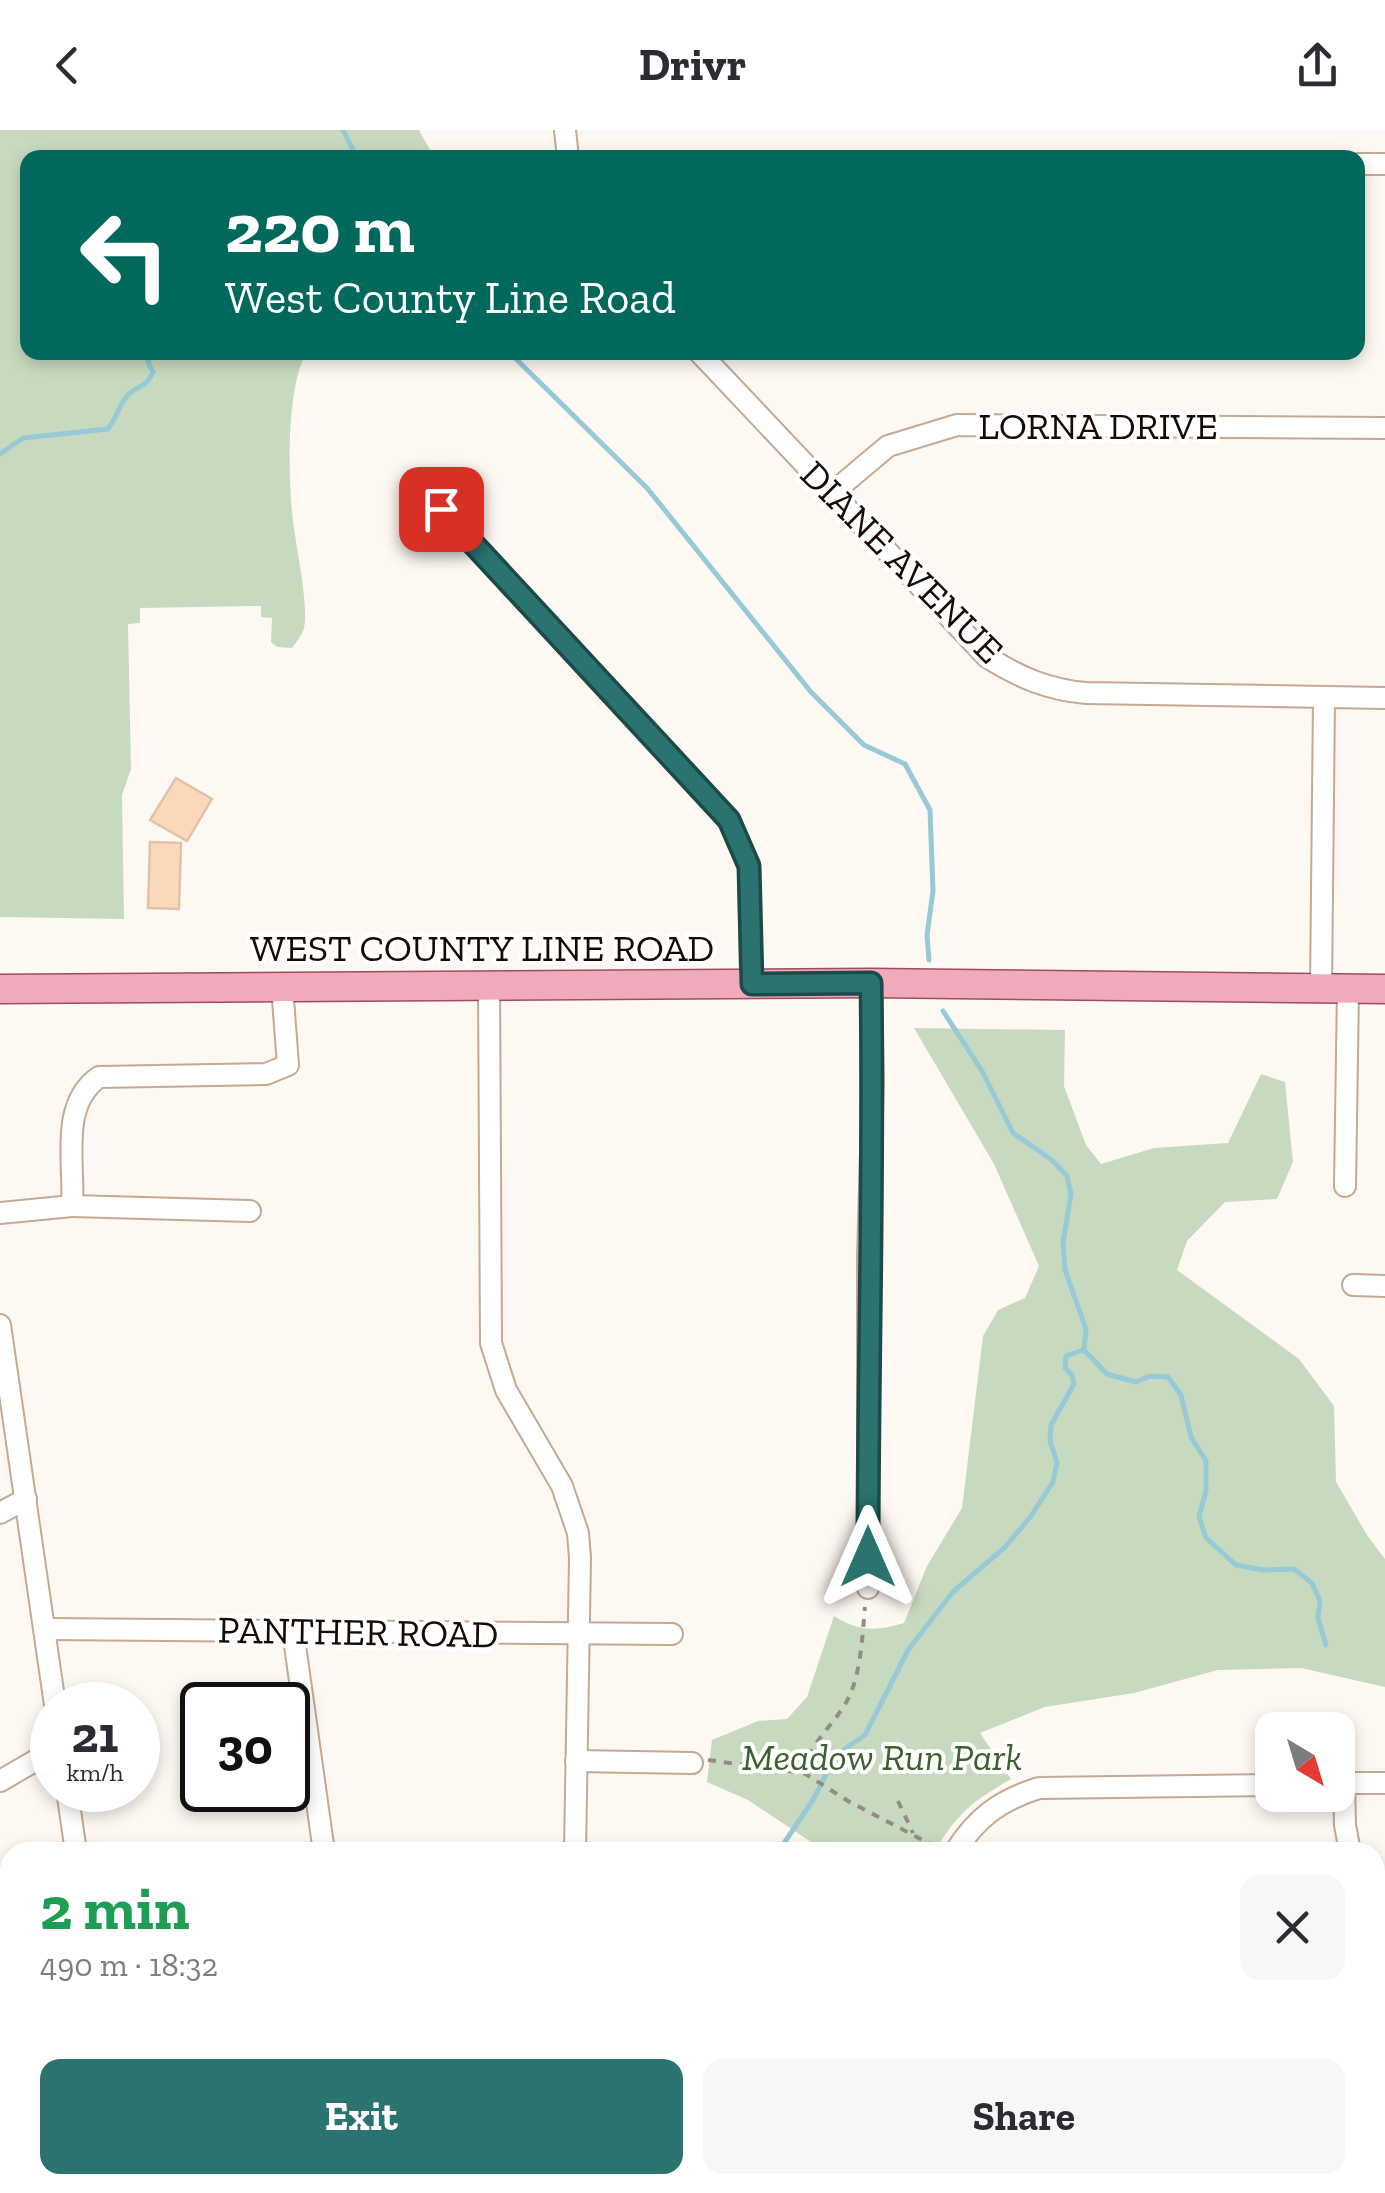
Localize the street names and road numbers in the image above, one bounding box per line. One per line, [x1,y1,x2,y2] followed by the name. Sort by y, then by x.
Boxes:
[978,403,1218,449] street label: LORNA DRIVE
[791,451,1013,673] street label: DIANE AVENUE
[250,925,714,971] street label: WEST COUNTY LINE ROAD
[217,1607,499,1657] street label: PANTHER ROAD

